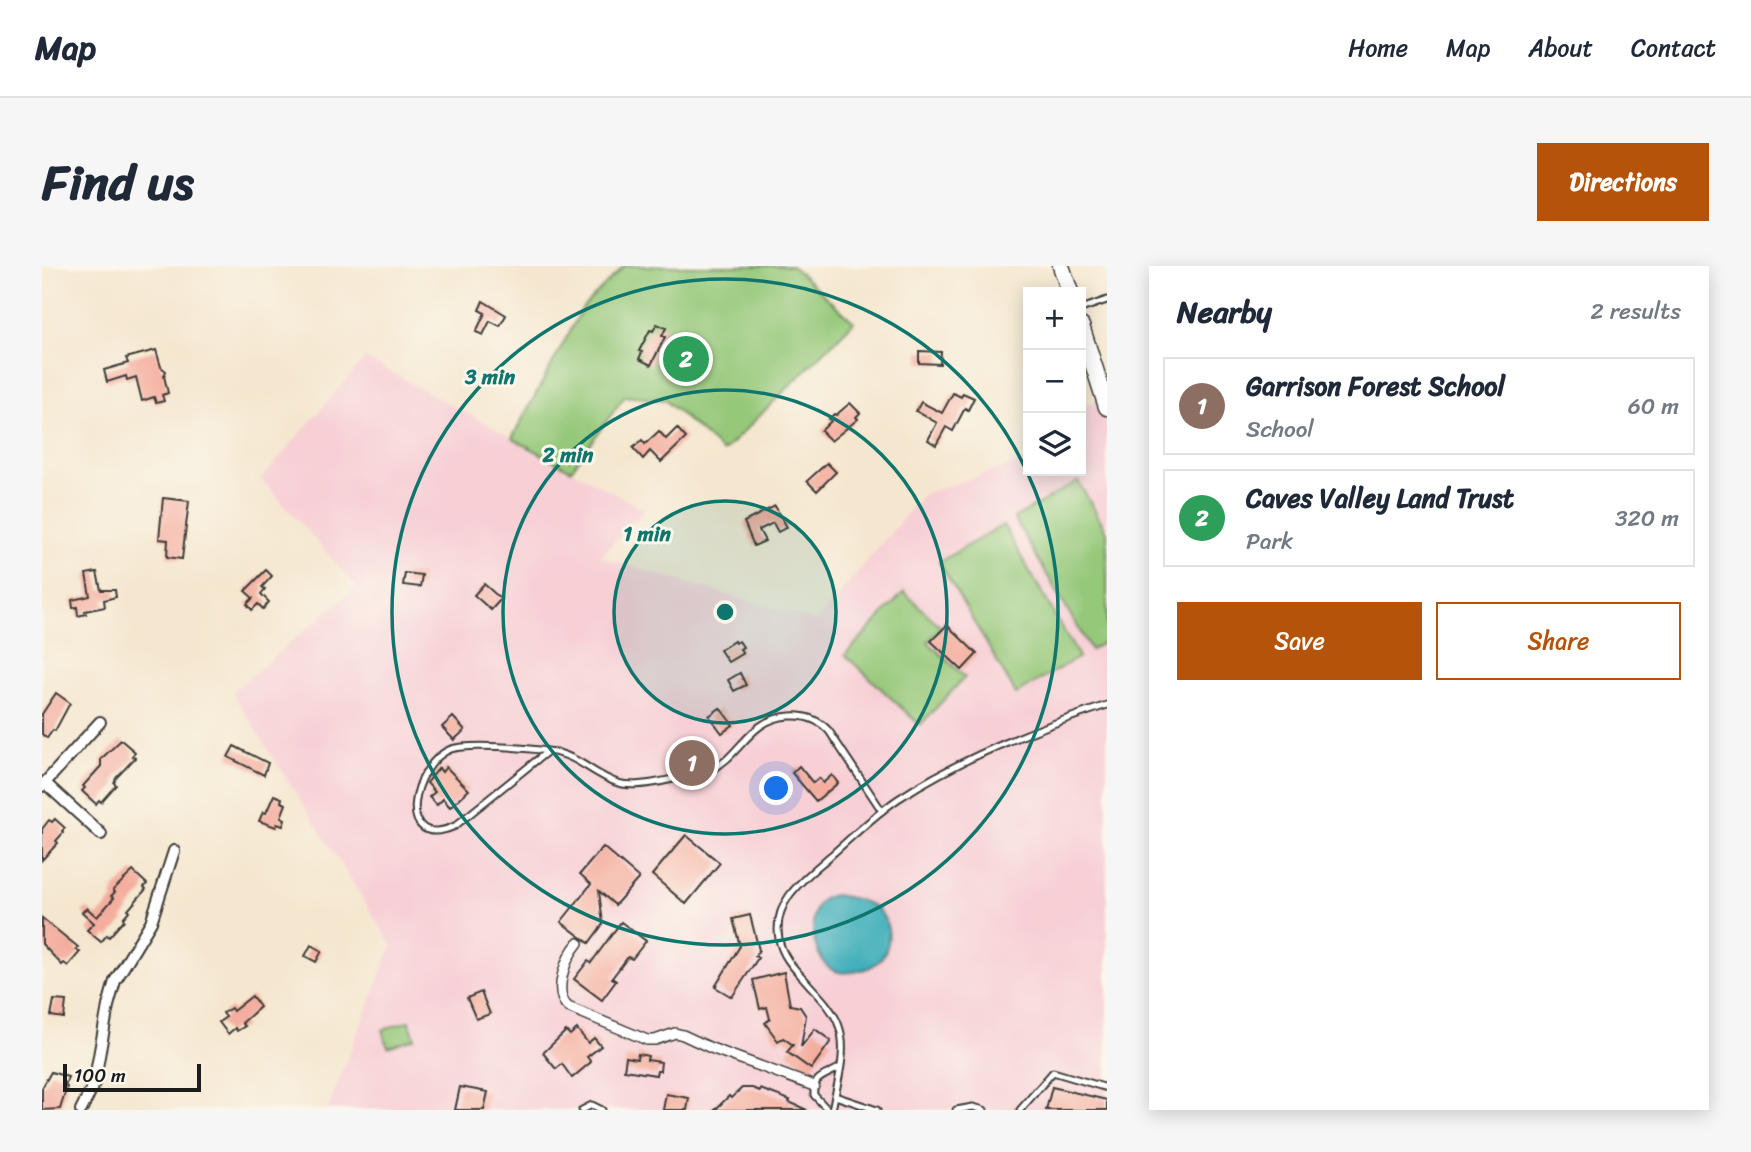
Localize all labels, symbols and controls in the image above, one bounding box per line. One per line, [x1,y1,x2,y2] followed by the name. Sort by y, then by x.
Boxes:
[35,19,96,77] text: Map
[1348,27,1408,69] text: Home
[1446,27,1490,69] text: Map
[1528,27,1593,69] text: About
[1631,27,1716,69] text: Contact
[42,139,194,226] text: Find us
[1537,143,1709,221] button: Directions
[1177,285,1272,339] text: Nearby
[1023,287,1086,476] map controls
[1023,287,1086,350] button: +
[1590,291,1681,332] text: 2 results
[663,333,709,385] pin: 2
[1023,350,1086,413] button: −
[464,358,516,396] text: 3 min
[1246,363,1505,409] text: Garrison Forest School
[1197,386,1207,427] text: 1
[1628,386,1679,427] text: 60 m
[1246,409,1314,450] text: School
[1023,413,1086,476] button: layers
[542,436,594,474] text: 2 min
[1246,475,1514,521] text: Caves Valley Land Trust
[1195,498,1209,539] text: 2
[1615,498,1679,539] text: 320 m
[623,515,672,553] text: 1 min
[1246,521,1293,562] text: Park
[713,600,737,624] centre of rings
[1177,602,1422,680] button: Save
[1436,602,1681,680] button: Share
[669,737,715,789] pin: 1
[759,771,793,805] your location
[74,1059,126,1092] text: 100 m
[63,1061,201,1093] scale bar

